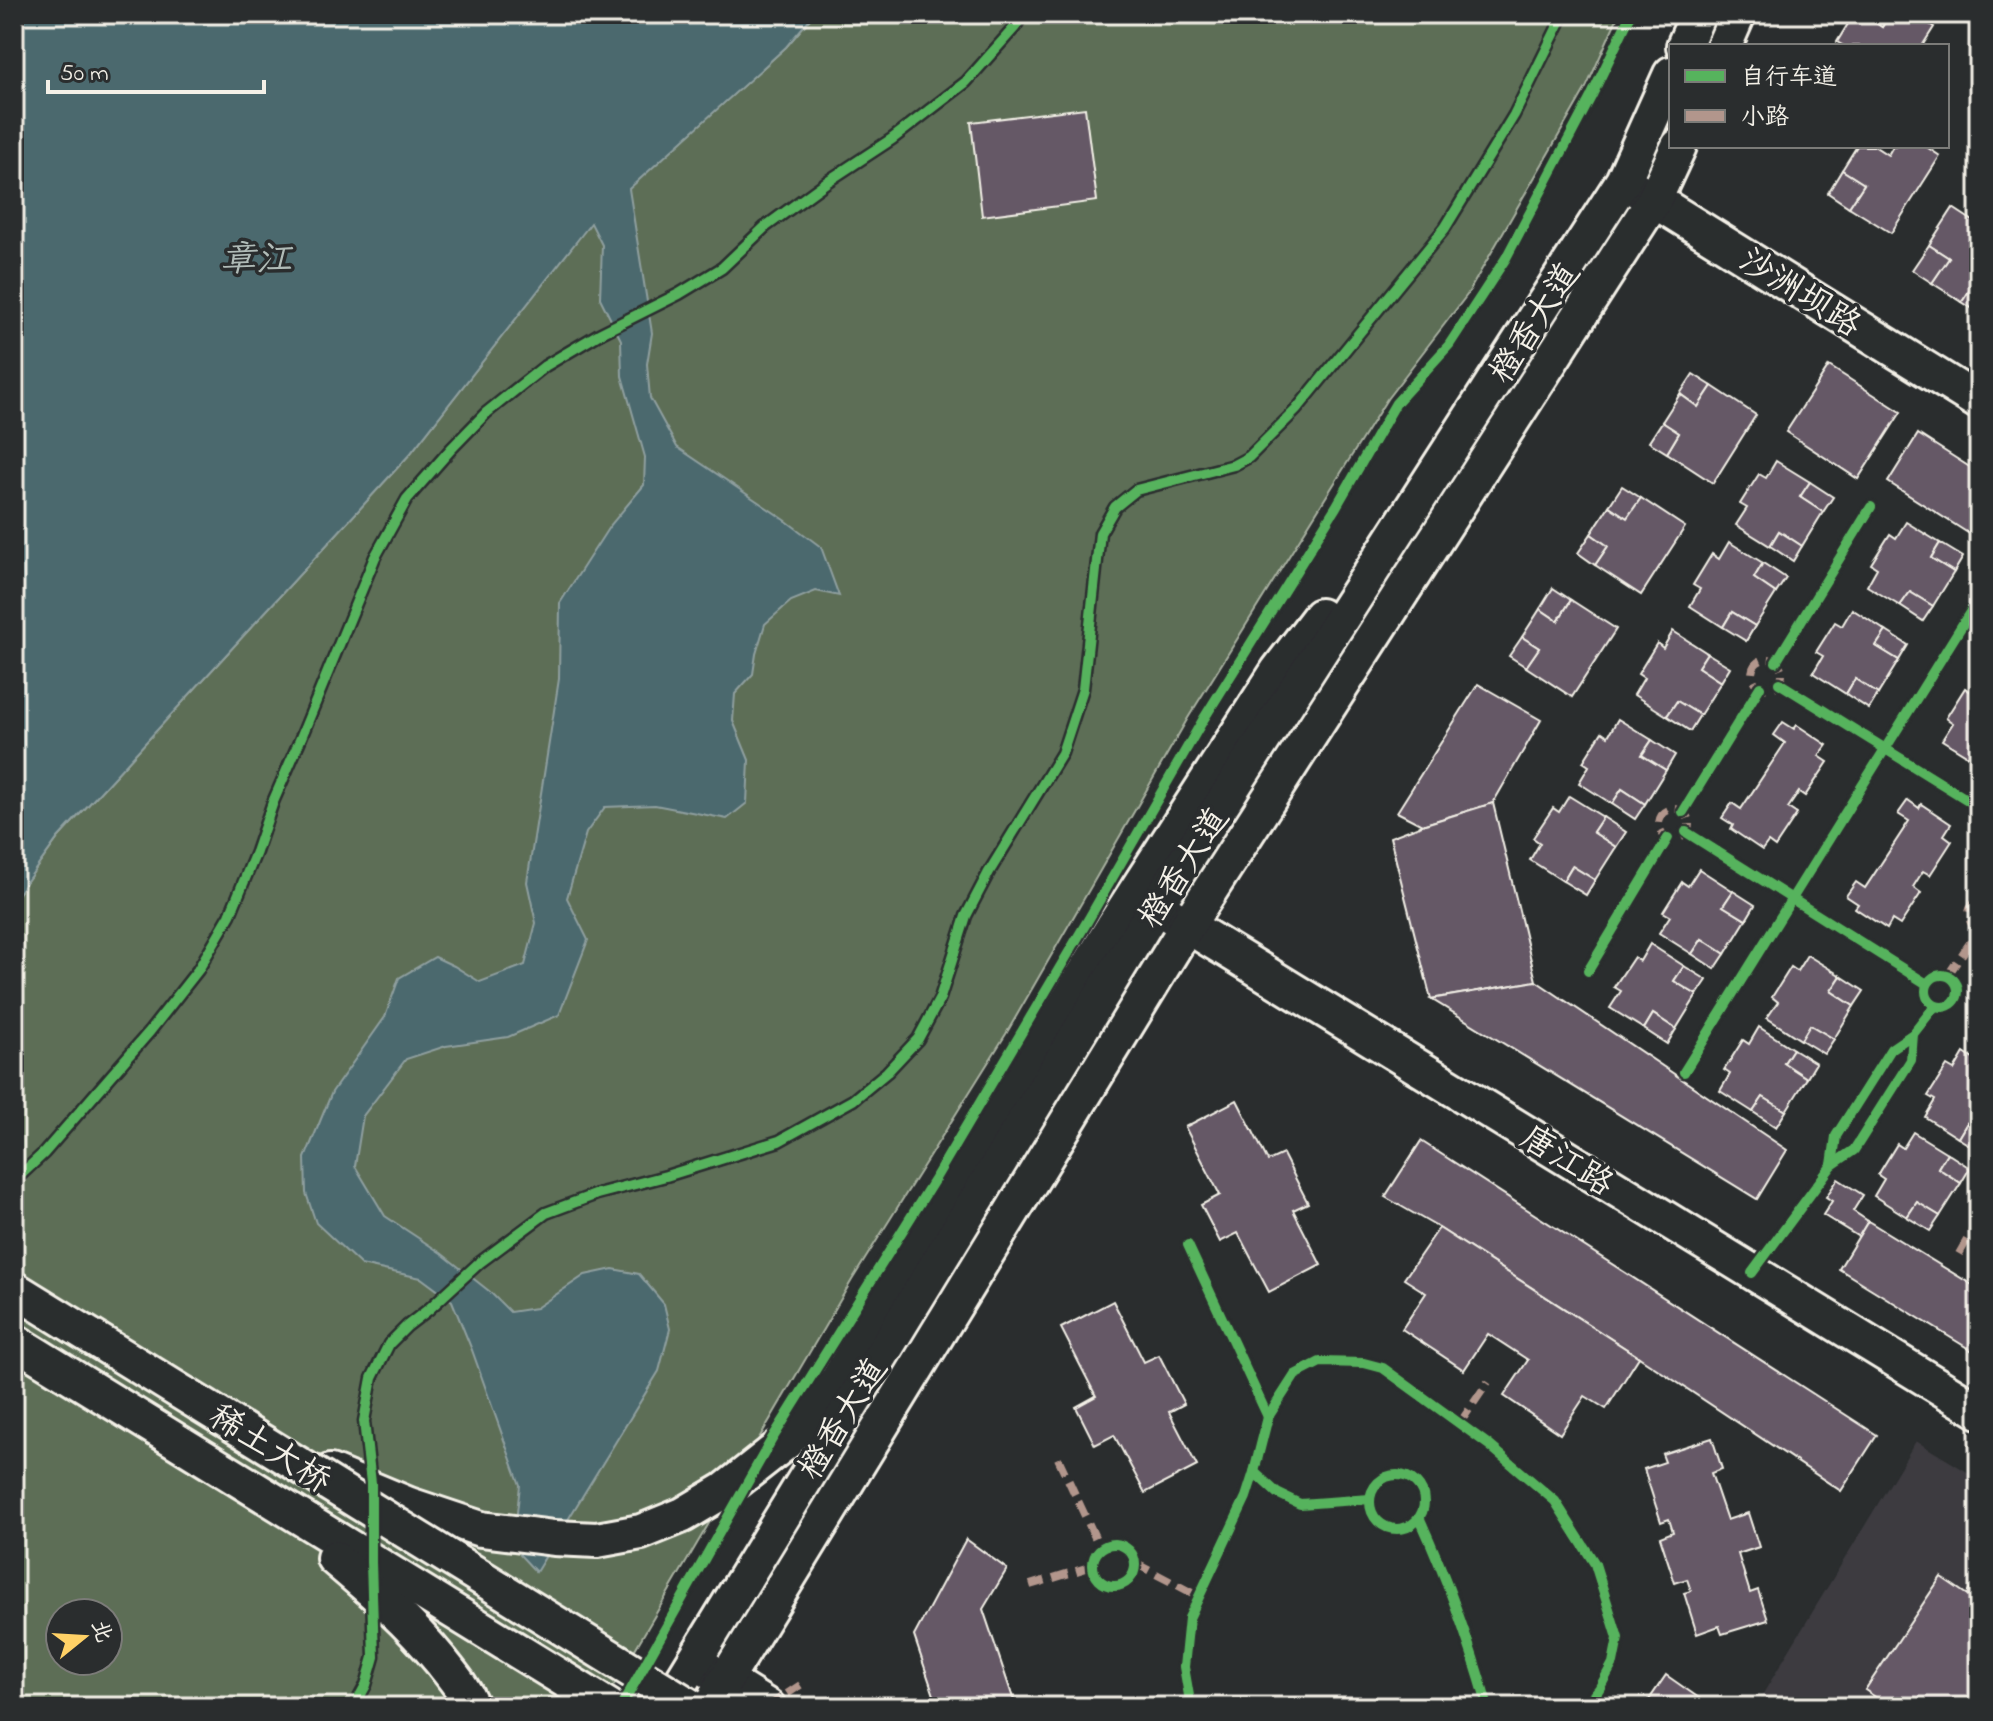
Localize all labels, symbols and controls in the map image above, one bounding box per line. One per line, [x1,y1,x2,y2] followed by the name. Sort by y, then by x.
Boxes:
[48,44,264,94] scale bar
[1669,44,1949,148] legend
[60,57,109,92] text: 50 m
[1741,61,1837,96] text: 自行车道
[1741,101,1789,136] text: 小路
[220,235,294,288] water label: 章江
[1728,237,1870,352] street label: 沙洲坝路
[1478,254,1594,395] street label: 橙香大道
[1127,799,1243,940] street label: 橙香大道
[1509,1114,1622,1211] street label: 唐江路
[787,1349,902,1491] street label: 橙香大道
[198,1393,340,1508] street label: 稀土大桥
[44,1597,124,1677] north arrow
[82,1616,119,1647] text: 北

